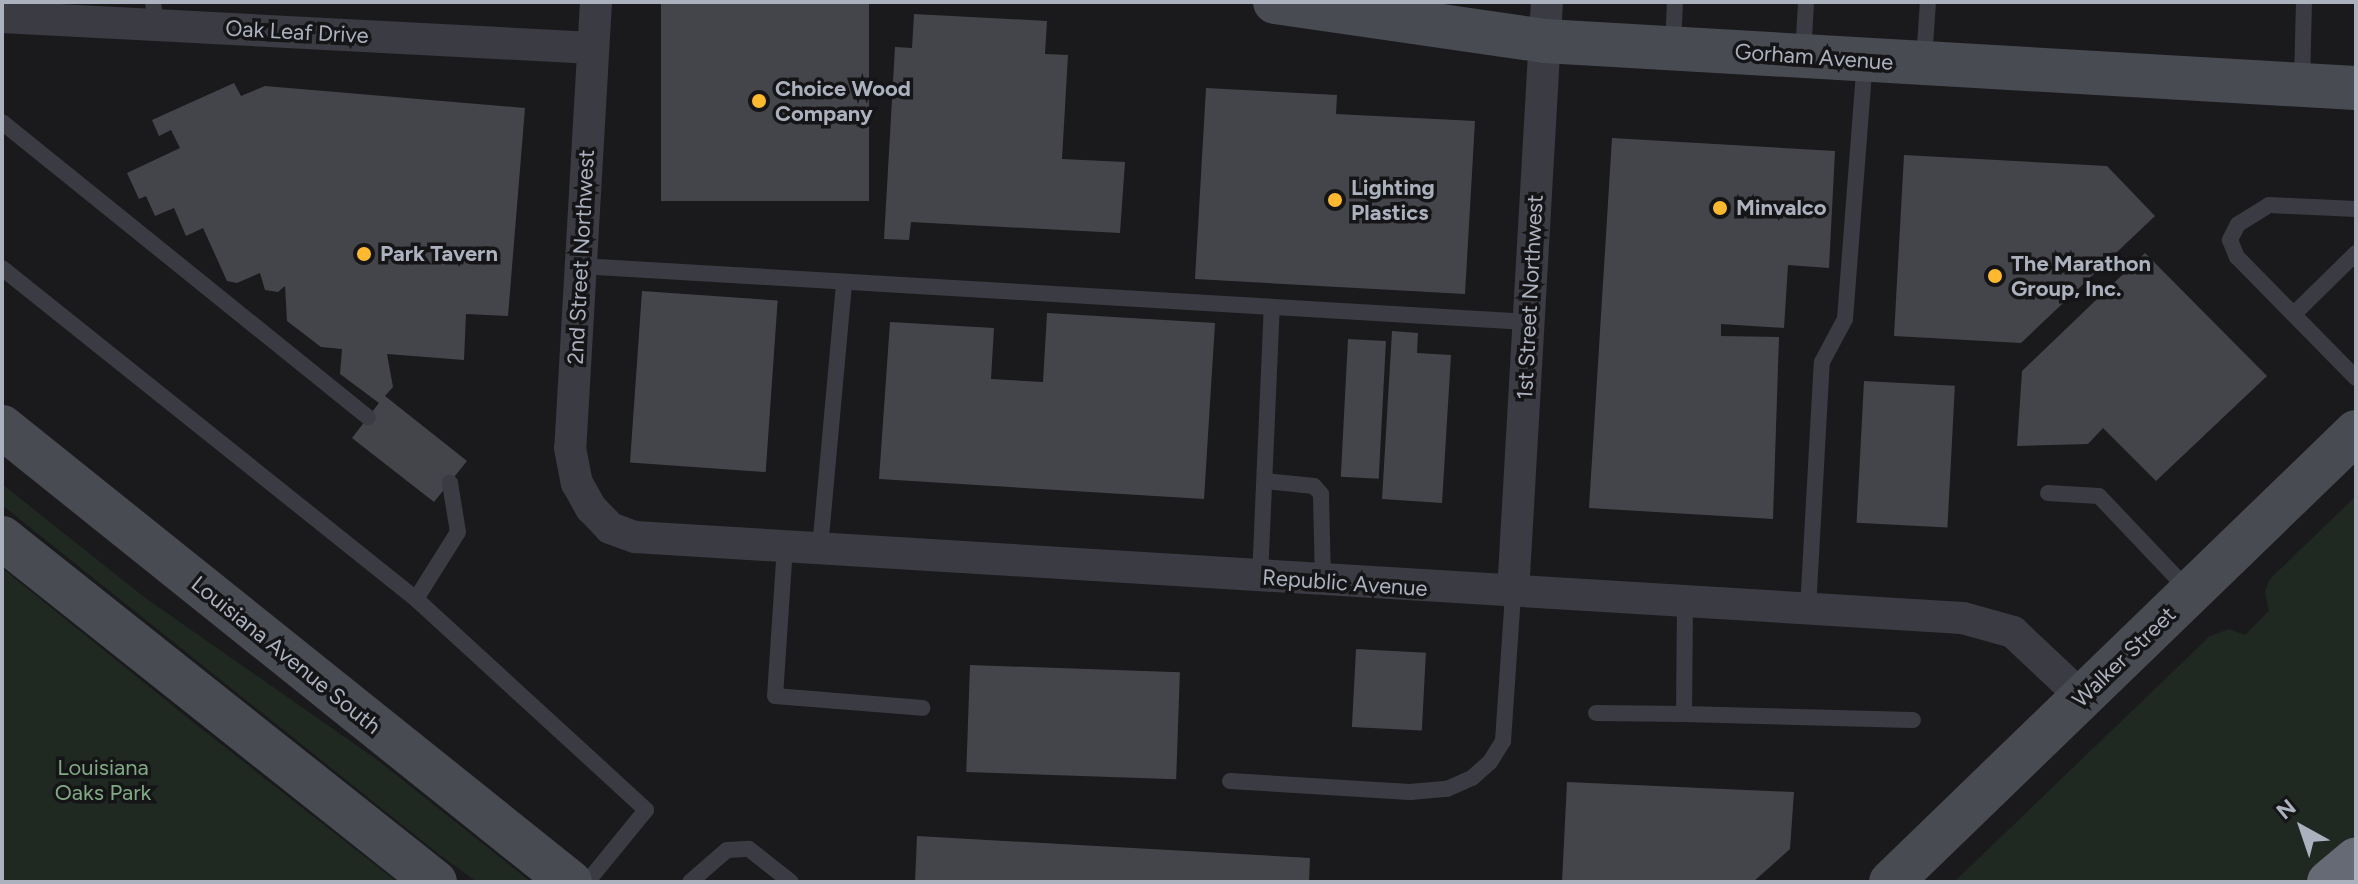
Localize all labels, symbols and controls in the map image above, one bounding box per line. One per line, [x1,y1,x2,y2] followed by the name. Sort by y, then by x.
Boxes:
[225,15,369,49] street label: Oak Leaf Drive
[1734,38,1894,76] street label: Gorham Avenue
[775,75,911,126] place label: Choice Wood Company
[750,92,768,110] marker: Choice Wood Company
[562,149,600,365] street label: 2nd Street Northwest
[1351,174,1435,226] place label: Lighting Plastics
[1326,191,1344,209] marker: Lighting Plastics
[1511,194,1549,400] street label: 1st Street Northwest
[1736,195,1827,221] place label: Minvalco
[1711,199,1729,217] marker: Minvalco
[380,241,498,267] place label: Park Tavern
[355,245,373,263] marker: Park Tavern
[2011,250,2151,302] place label: The Marathon Group, Inc.
[1986,267,2004,285] marker: The Marathon Group, Inc.
[1261,564,1429,602] street label: Republic Avenue
[186,570,386,740] street label: Louisiana Avenue South
[2067,601,2181,713] street label: Walker Street
[55,754,151,806] park label: Louisiana Oaks Park
[2262,788,2342,868] north arrow
[2271,793,2301,825] text: N

